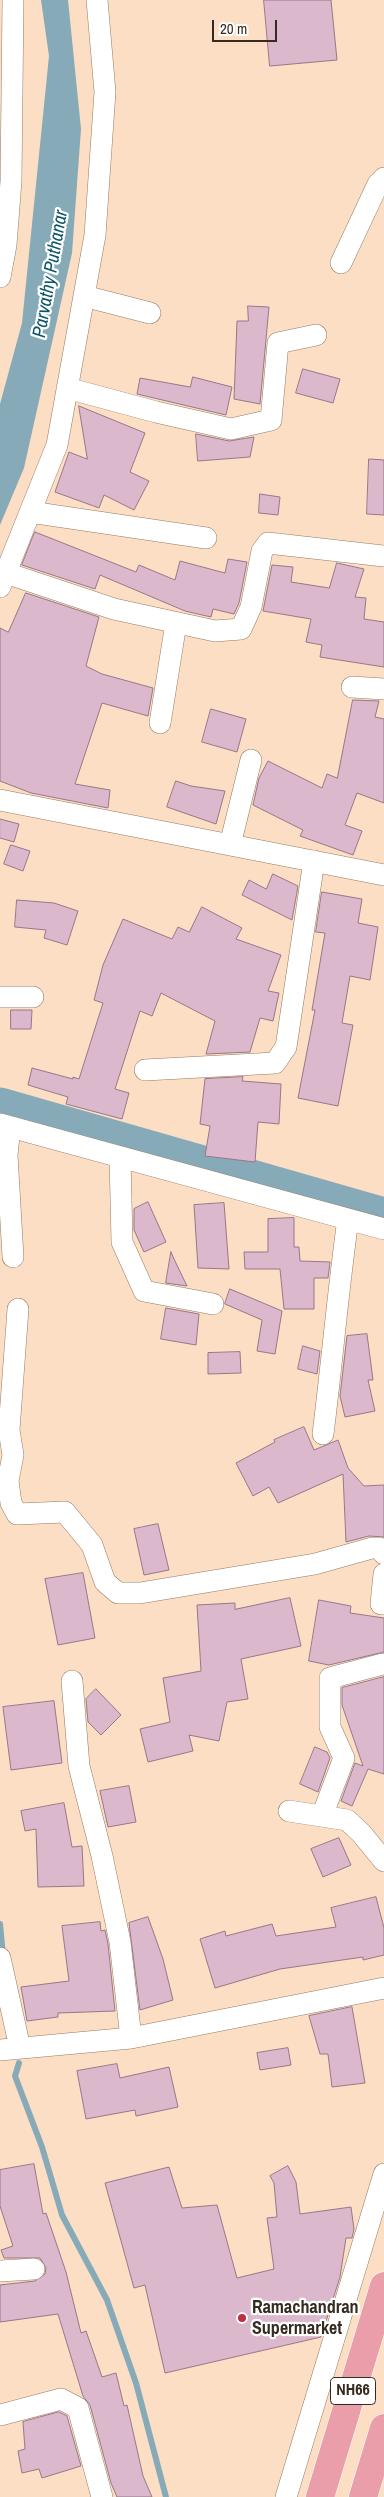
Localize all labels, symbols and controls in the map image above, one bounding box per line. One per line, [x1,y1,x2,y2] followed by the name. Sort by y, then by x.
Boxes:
[214,10,279,42] scale bar
[220,18,247,39] text: 20 m
[29,208,73,340] water label: Parvathy Puthanar
[252,2297,359,2340] place label: Ramachandran Supermarket
[236,2312,248,2324] marker: Ramachandran Supermarket
[330,2378,376,2404] road number: NH66

